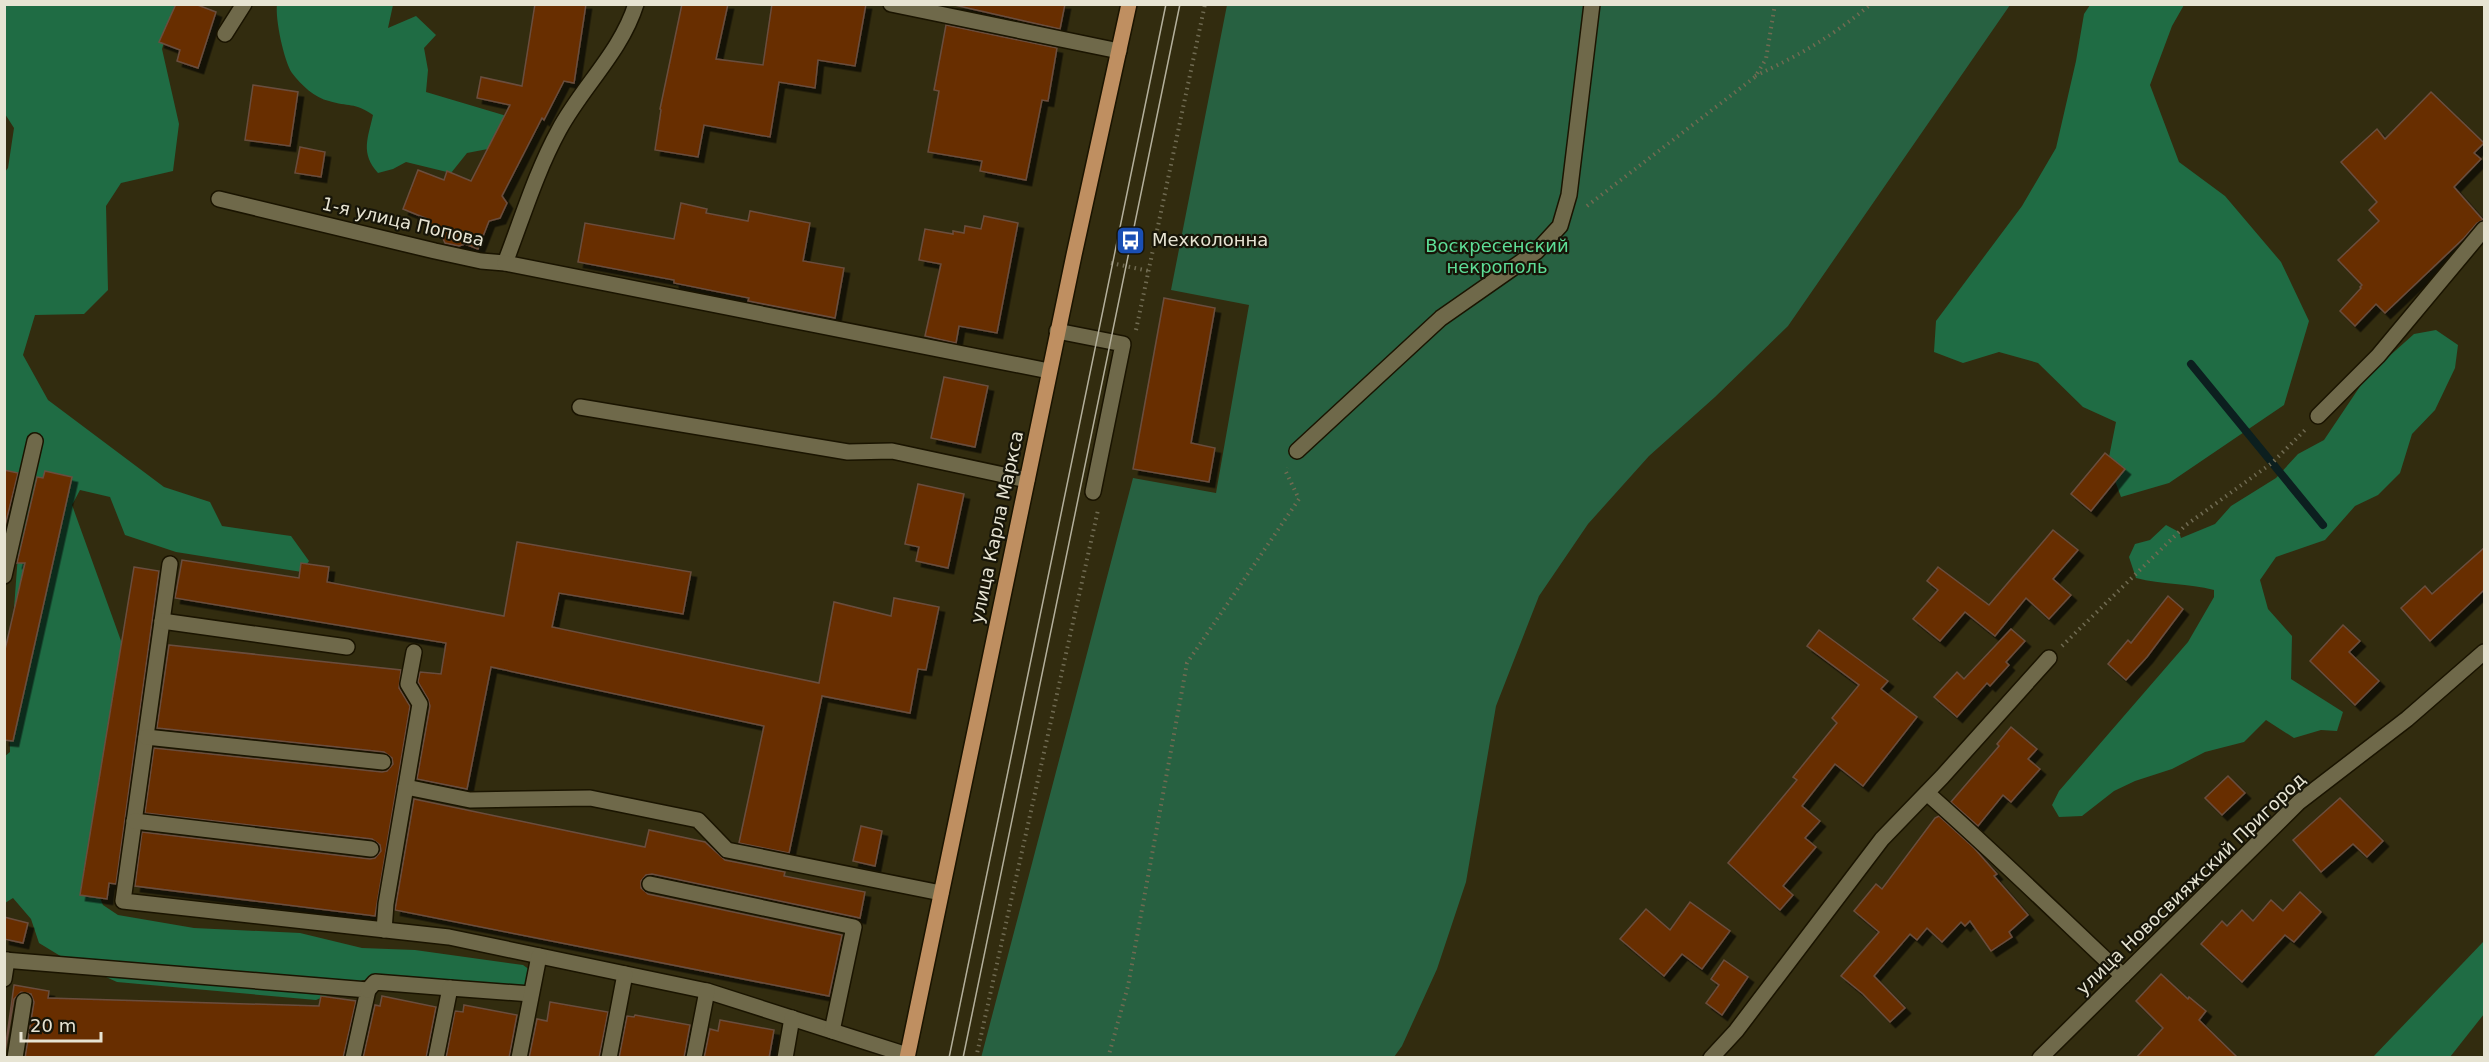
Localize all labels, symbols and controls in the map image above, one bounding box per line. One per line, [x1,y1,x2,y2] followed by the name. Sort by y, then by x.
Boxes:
[320,193,487,250] street label: 1-я улица Попова
[1115,224,1147,256] bus stop icon: Мехколонна
[1152,229,1268,250] place label: Мехколонна
[1425,235,1569,277] park label: Воскресенский некрополь
[966,429,1027,625] street label: улица Карла Маркса
[2072,768,2310,999] street label: улица Новосвияжский Пригород
[21,1005,100,1043] scale bar
[30,1015,76,1036] text: 20 m

